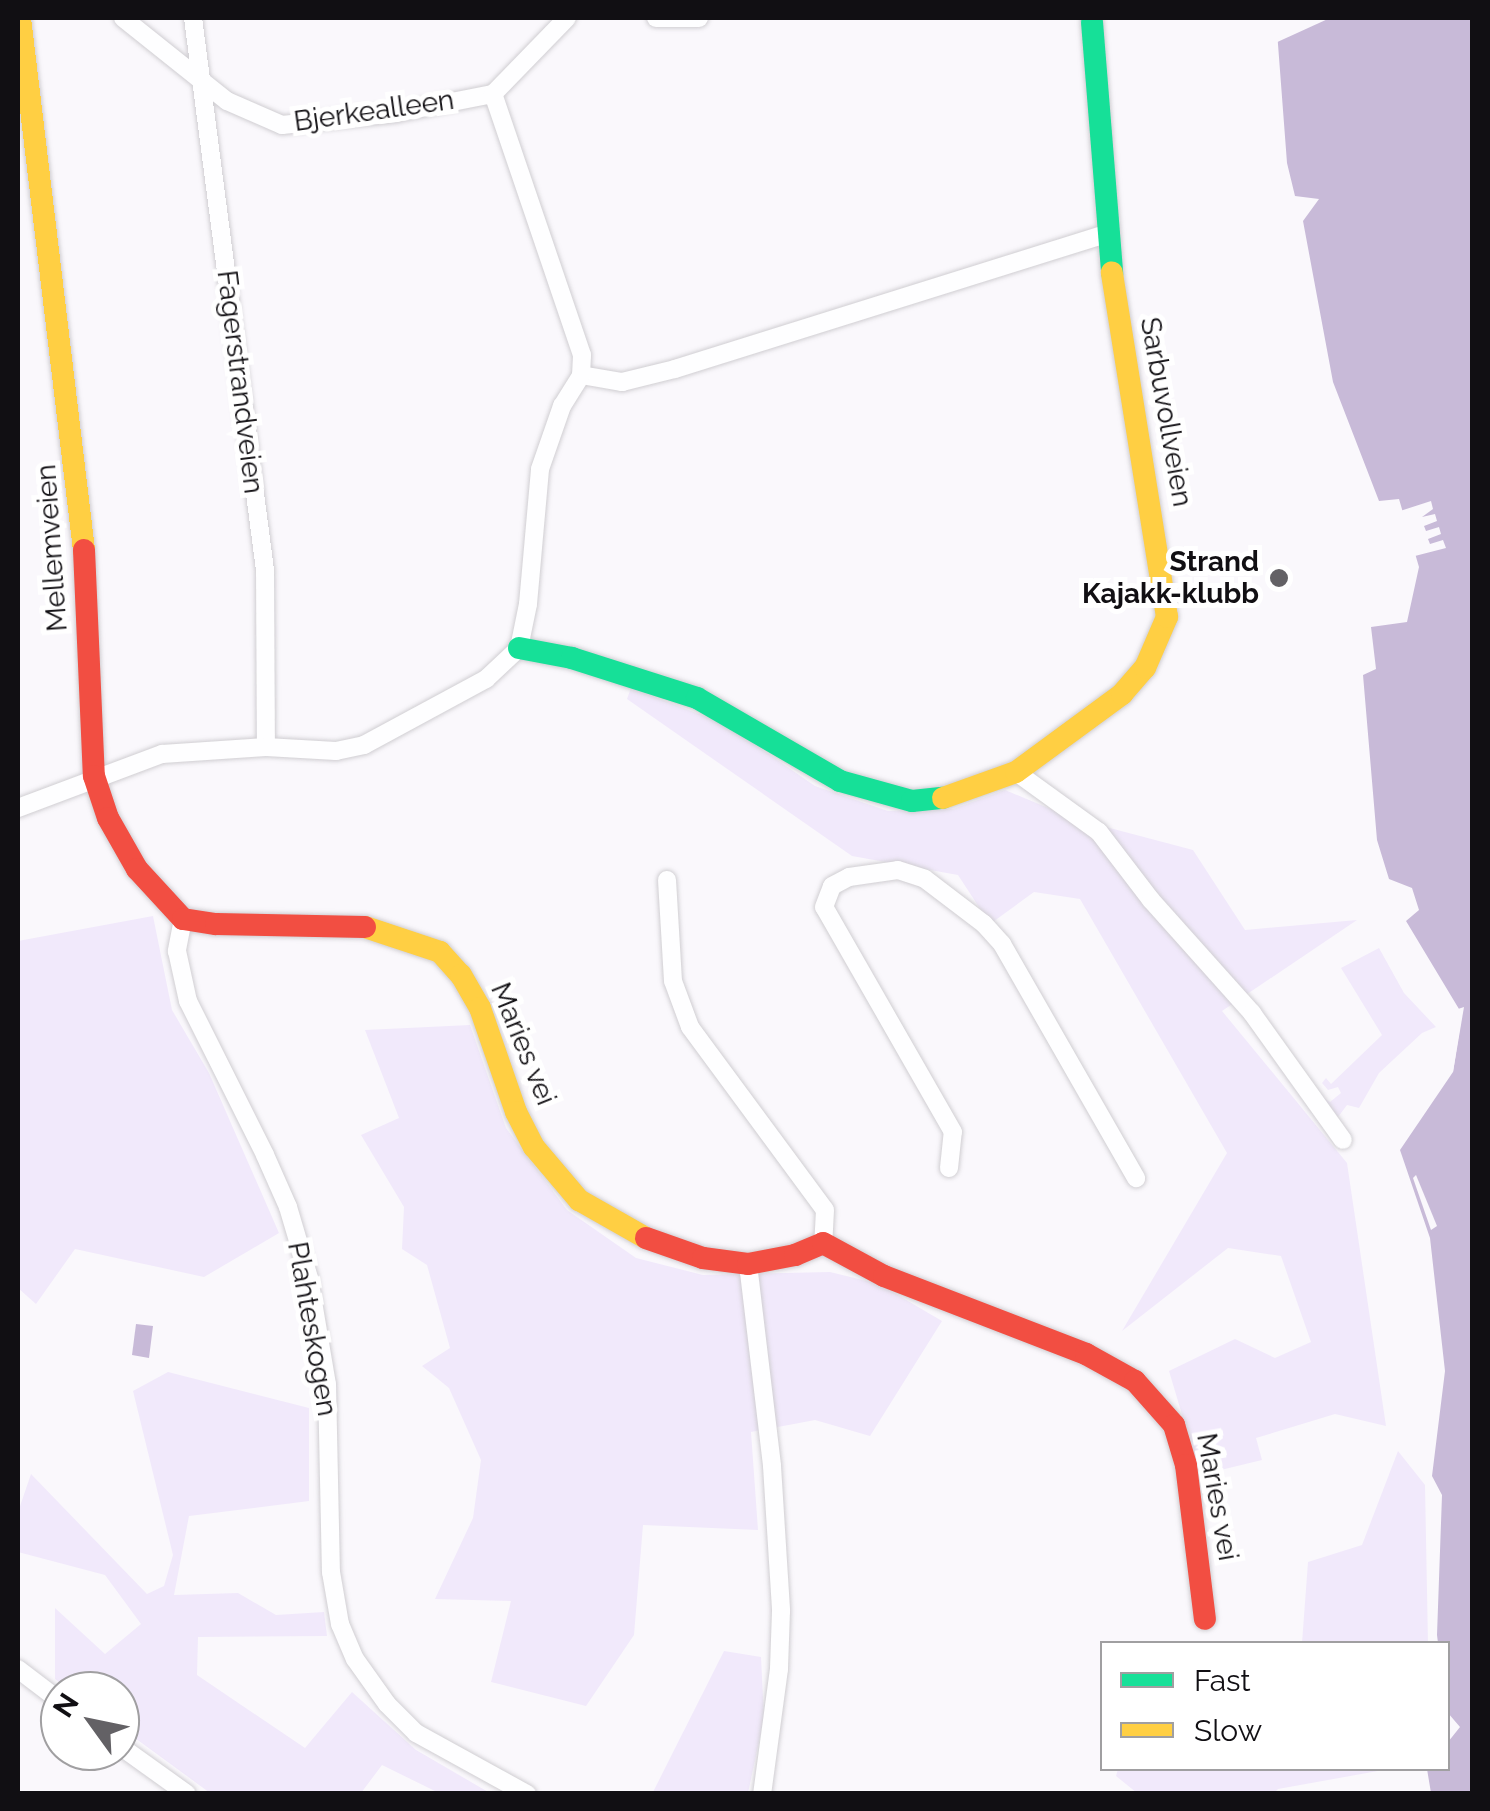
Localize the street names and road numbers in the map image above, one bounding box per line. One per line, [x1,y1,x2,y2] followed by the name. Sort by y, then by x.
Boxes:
[292,83,456,139] street label: Bjerkealleen
[210,268,270,496] street label: Fagerstrandveien
[1133,315,1199,509] street label: Sarbuvollveien
[29,463,75,633] street label: Mellemveien
[483,978,563,1110] street label: Maries vei
[280,1239,344,1419] street label: Plahteskogen
[1189,1430,1245,1564] street label: Maries vei

